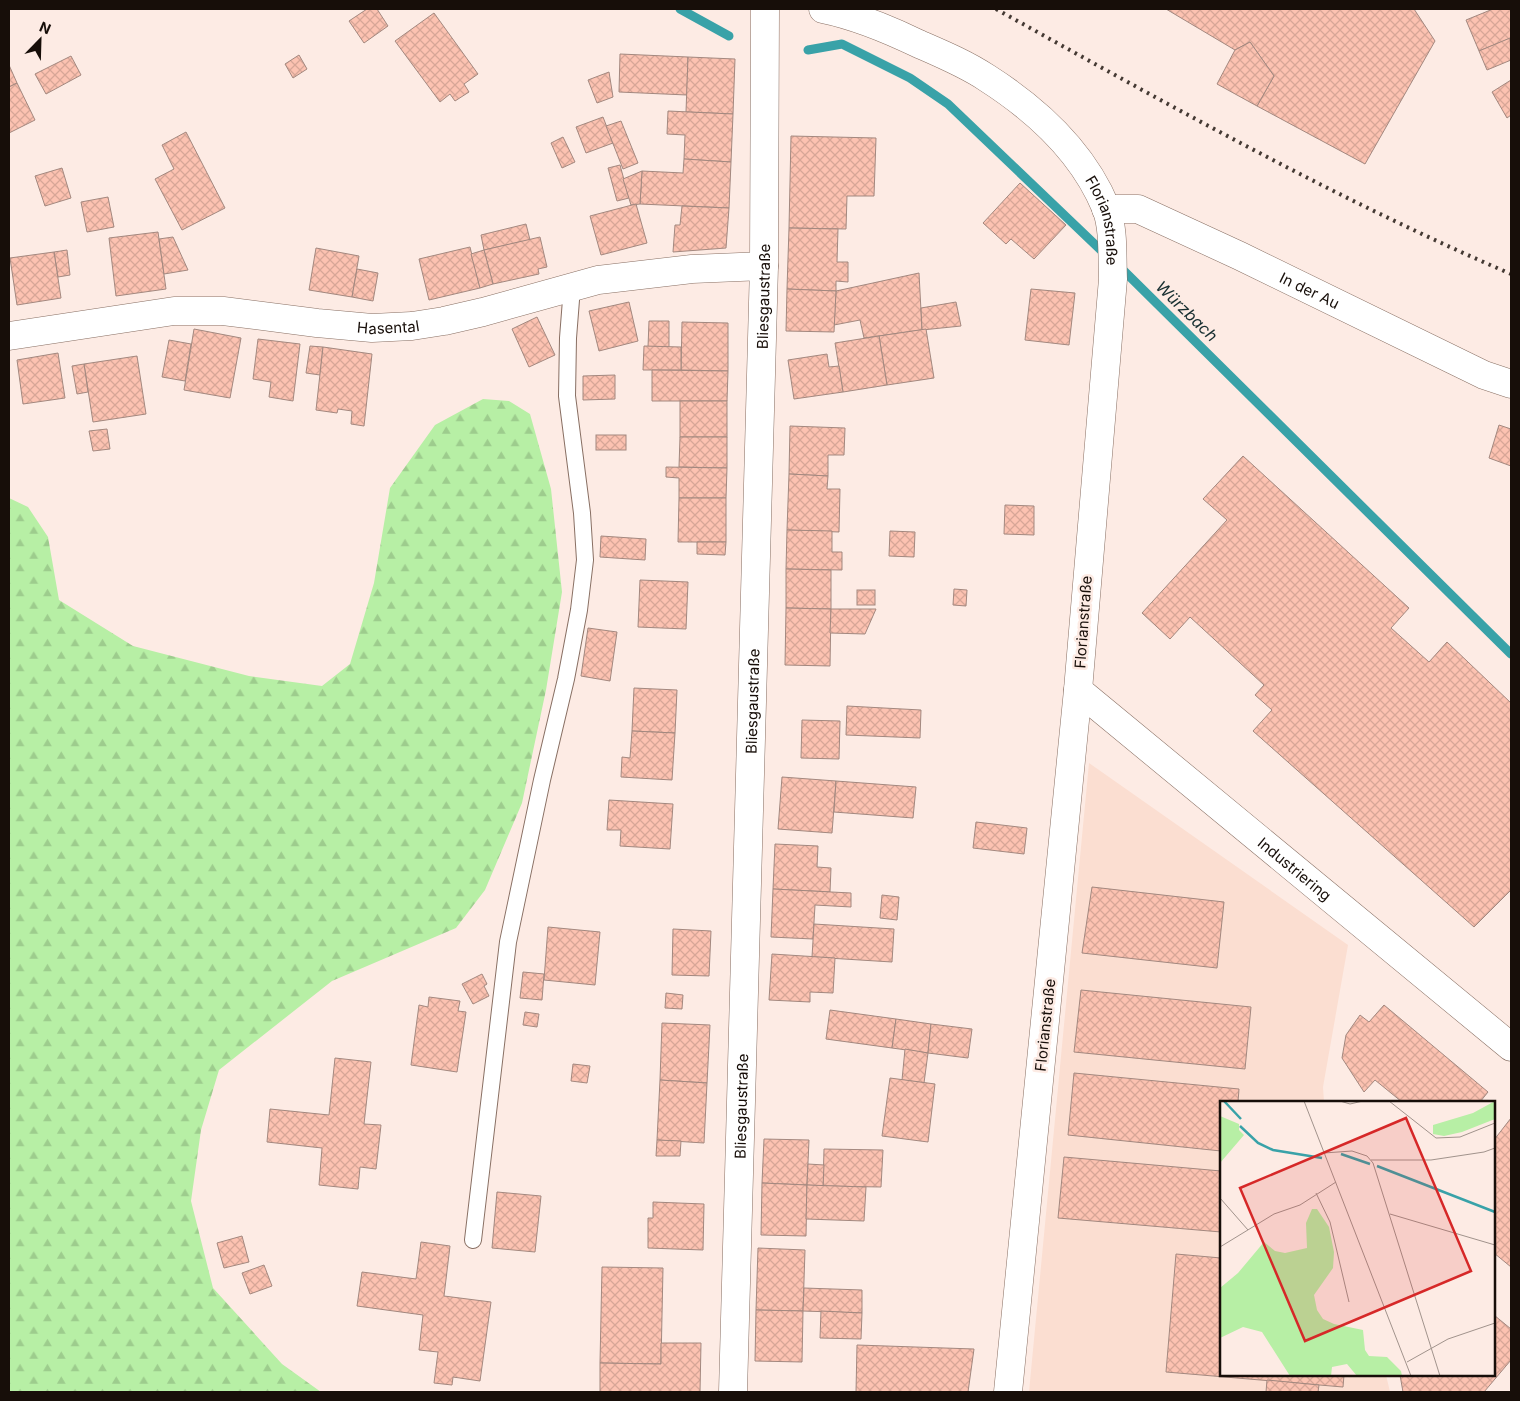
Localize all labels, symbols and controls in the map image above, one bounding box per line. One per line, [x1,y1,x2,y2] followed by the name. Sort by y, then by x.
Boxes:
[15,15,65,65] north arrow
[37,18,54,37] text: N
[1082,172,1122,266] street label: Florianstraße
[752,244,774,349] street label: Bliesgaustraße
[1277,267,1343,313] street label: In der Au
[1152,277,1222,345] water label: Würzbach
[356,316,421,338] street label: Hasental
[1070,575,1096,669] street label: Florianstraße
[741,648,763,754] street label: Bliesgaustraße
[1254,833,1335,905] street label: Industriering
[1031,978,1059,1072] street label: Florianstraße
[730,1053,752,1159] street label: Bliesgaustraße
[1220,1101,1495,1376] inset map

